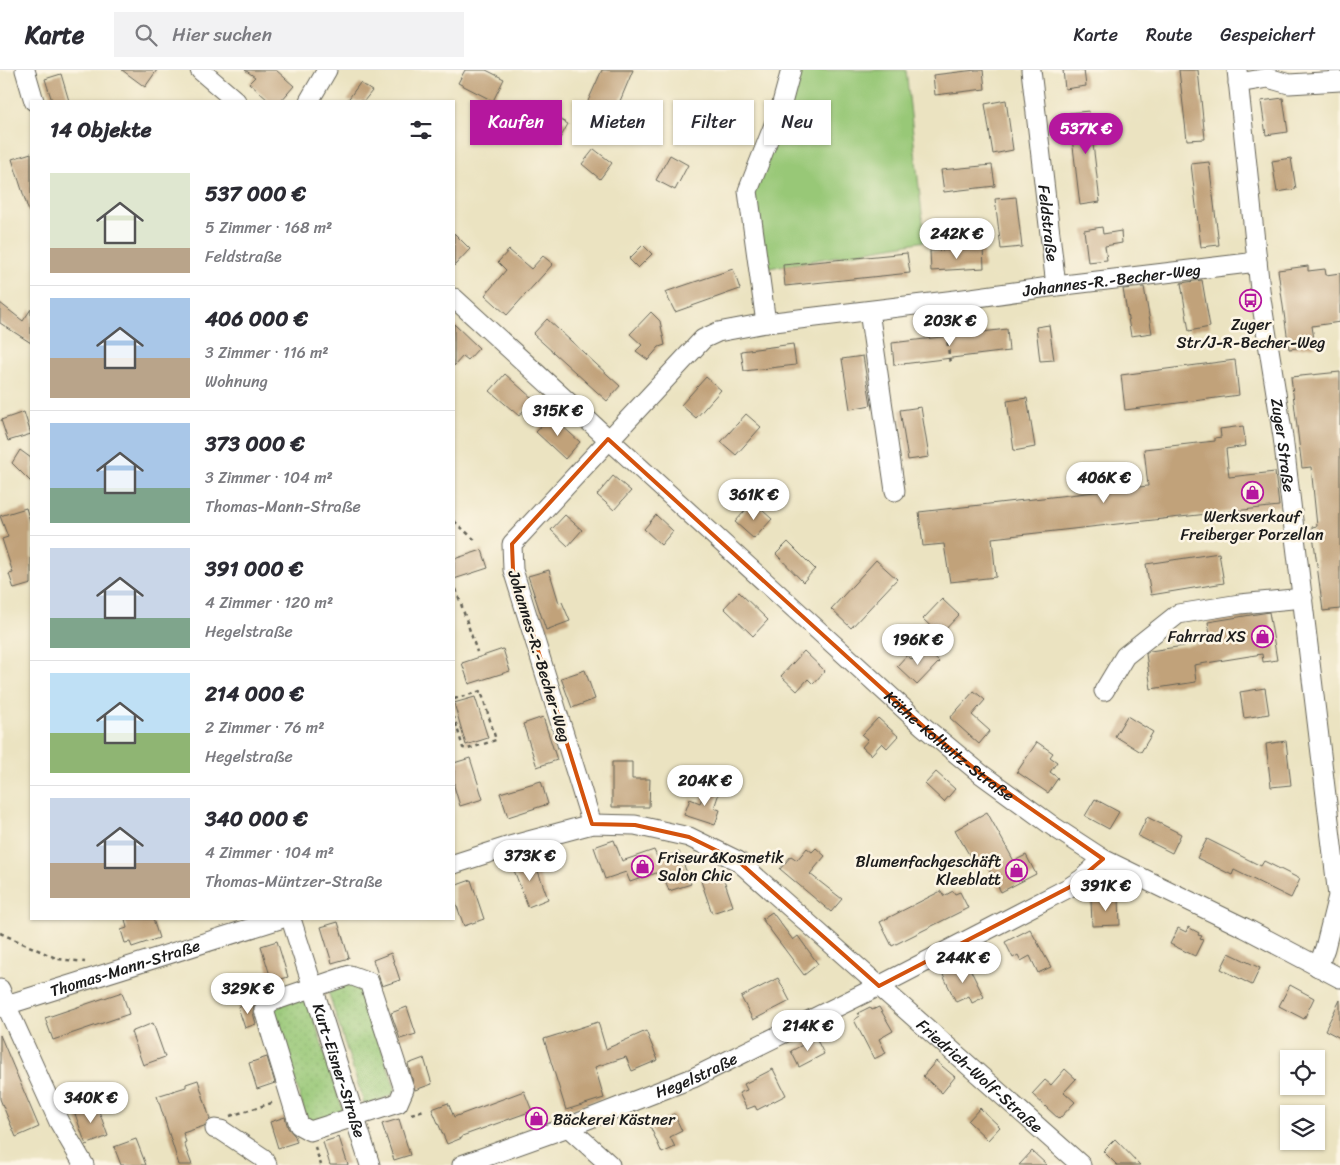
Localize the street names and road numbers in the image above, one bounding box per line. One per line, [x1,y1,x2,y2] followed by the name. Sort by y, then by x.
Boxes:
[1029,183,1067,263] street label: Feldstraße
[1020,255,1202,306] street label: Johannes-R.-Becher-Weg
[1262,396,1303,494] street label: Zuger Straße
[499,565,580,746] street label: Johannes-R.-Becher-Weg
[877,683,1021,809] street label: Käthe-Kollwitz-Straße
[46,931,204,1005] street label: Thomas-Mann-Straße
[304,999,374,1142] street label: Kurt-Eisner-Straße
[910,1011,1050,1140] street label: Friedrich-Wolf-Straße
[651,1044,743,1106] street label: Hegelstraße

